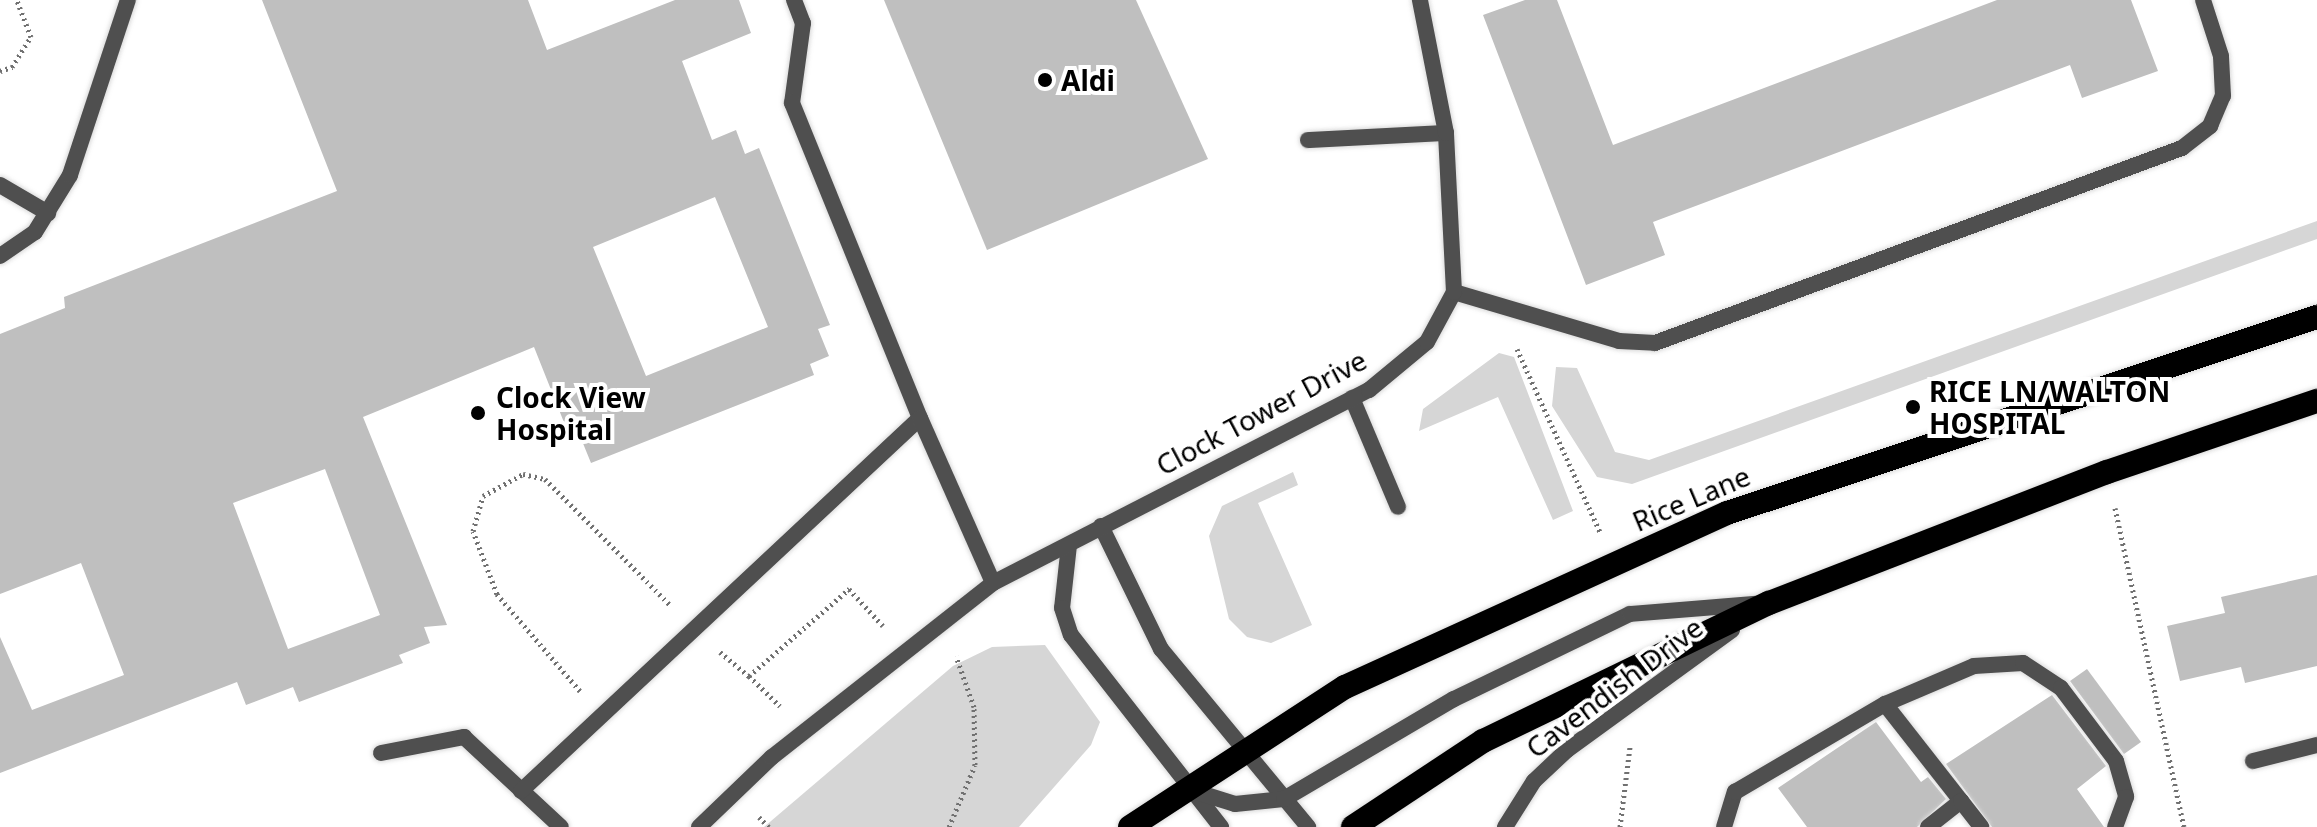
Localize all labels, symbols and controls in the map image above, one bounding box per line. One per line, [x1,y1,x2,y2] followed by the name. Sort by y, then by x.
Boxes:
[1061,63,1115,97] place label: Aldi
[1036,71,1054,89] marker: Aldi
[1150,342,1372,482] street label: Clock Tower Drive
[1929,374,2170,440] place label: RICE LN/WALTON HOSPITAL
[496,380,646,446] place label: Clock View Hospital
[1904,398,1922,416] marker: RICE LN/WALTON HOSPITAL
[467,402,489,424] marker: Clock View Hospital
[1627,458,1755,538] street label: Rice Lane
[1519,610,1709,764] street label: Cavendish Drive

